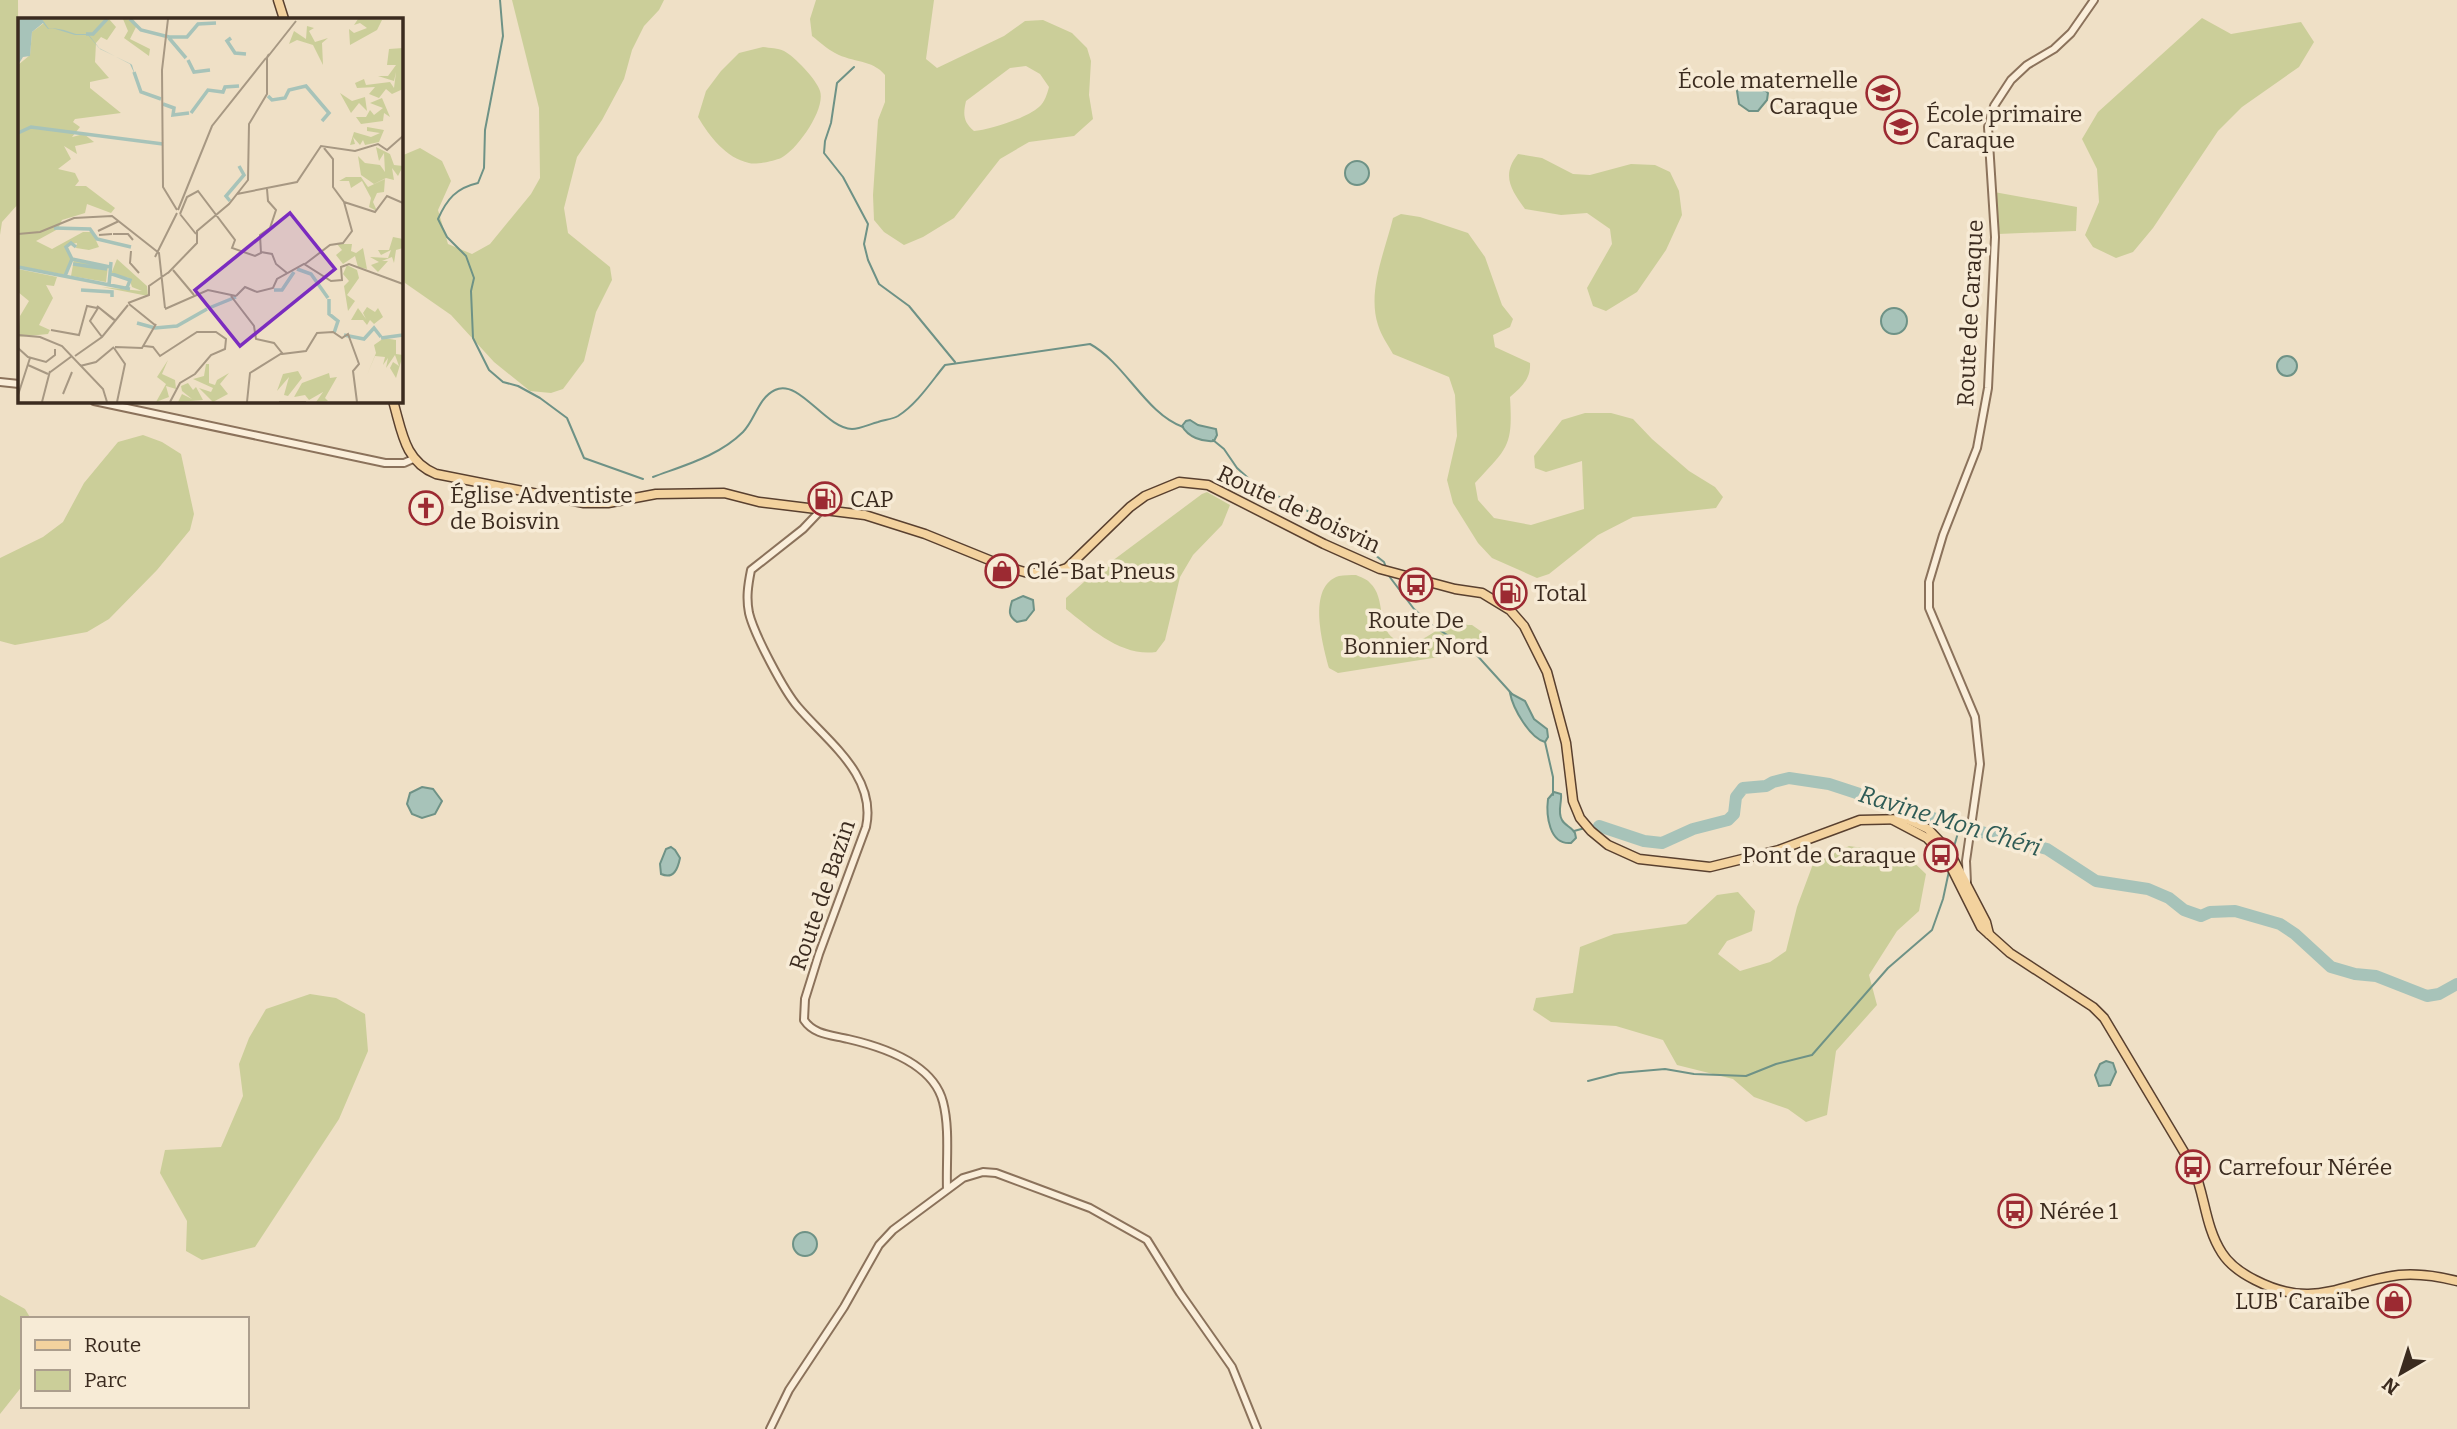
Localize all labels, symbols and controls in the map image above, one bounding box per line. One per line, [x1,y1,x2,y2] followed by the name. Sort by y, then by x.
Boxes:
[18,18,402,402] inset map
[1678,66,1858,120] place label: École maternelle Caraque
[1864,74,1902,112] school or university icon: École maternelle Caraque
[1926,100,2082,154] place label: École primaire Caraque
[1882,108,1920,146] school or university icon: École primaire Caraque
[1951,219,1989,407] street label: Route de Caraque
[1213,459,1385,559] street label: Route de Boisvin
[806,480,844,518] fuel station icon: CAP
[450,481,633,535] place label: Église Adventiste de Boisvin
[850,485,893,513] place label: CAP
[407,489,445,527] church icon: Église Adventiste de Boisvin
[983,552,1021,590] shop icon: Clé-Bat Pneus
[1026,557,1176,585] place label: Clé-Bat Pneus
[1397,566,1435,604] bus stop icon: Route De Bonnier Nord
[1491,574,1529,612] fuel station icon: Total
[1534,579,1587,607] place label: Total
[1343,606,1489,660] place label: Route De Bonnier Nord
[1856,780,2044,862] water label: Ravine Mon Chéri
[783,816,861,974] street label: Route de Bazin
[1922,836,1960,874] bus stop icon: Pont de Caraque
[1742,841,1916,869] place label: Pont de Caraque
[2174,1148,2212,1186] bus stop icon: Carrefour Nérée
[2218,1153,2392,1181] place label: Carrefour Nérée
[1996,1192,2034,1230] bus stop icon: Nérée 1
[2039,1197,2119,1225] place label: Nérée 1
[2375,1282,2413,1320] shop icon: LUB' Caraïbe
[2235,1287,2370,1315] place label: LUB' Caraïbe
[21,1317,248,1408] legend
[84,1332,141,1358] text: Route
[2366,1338,2436,1408] north arrow
[84,1367,127,1393] text: Parc
[2377,1372,2404,1399] text: N

